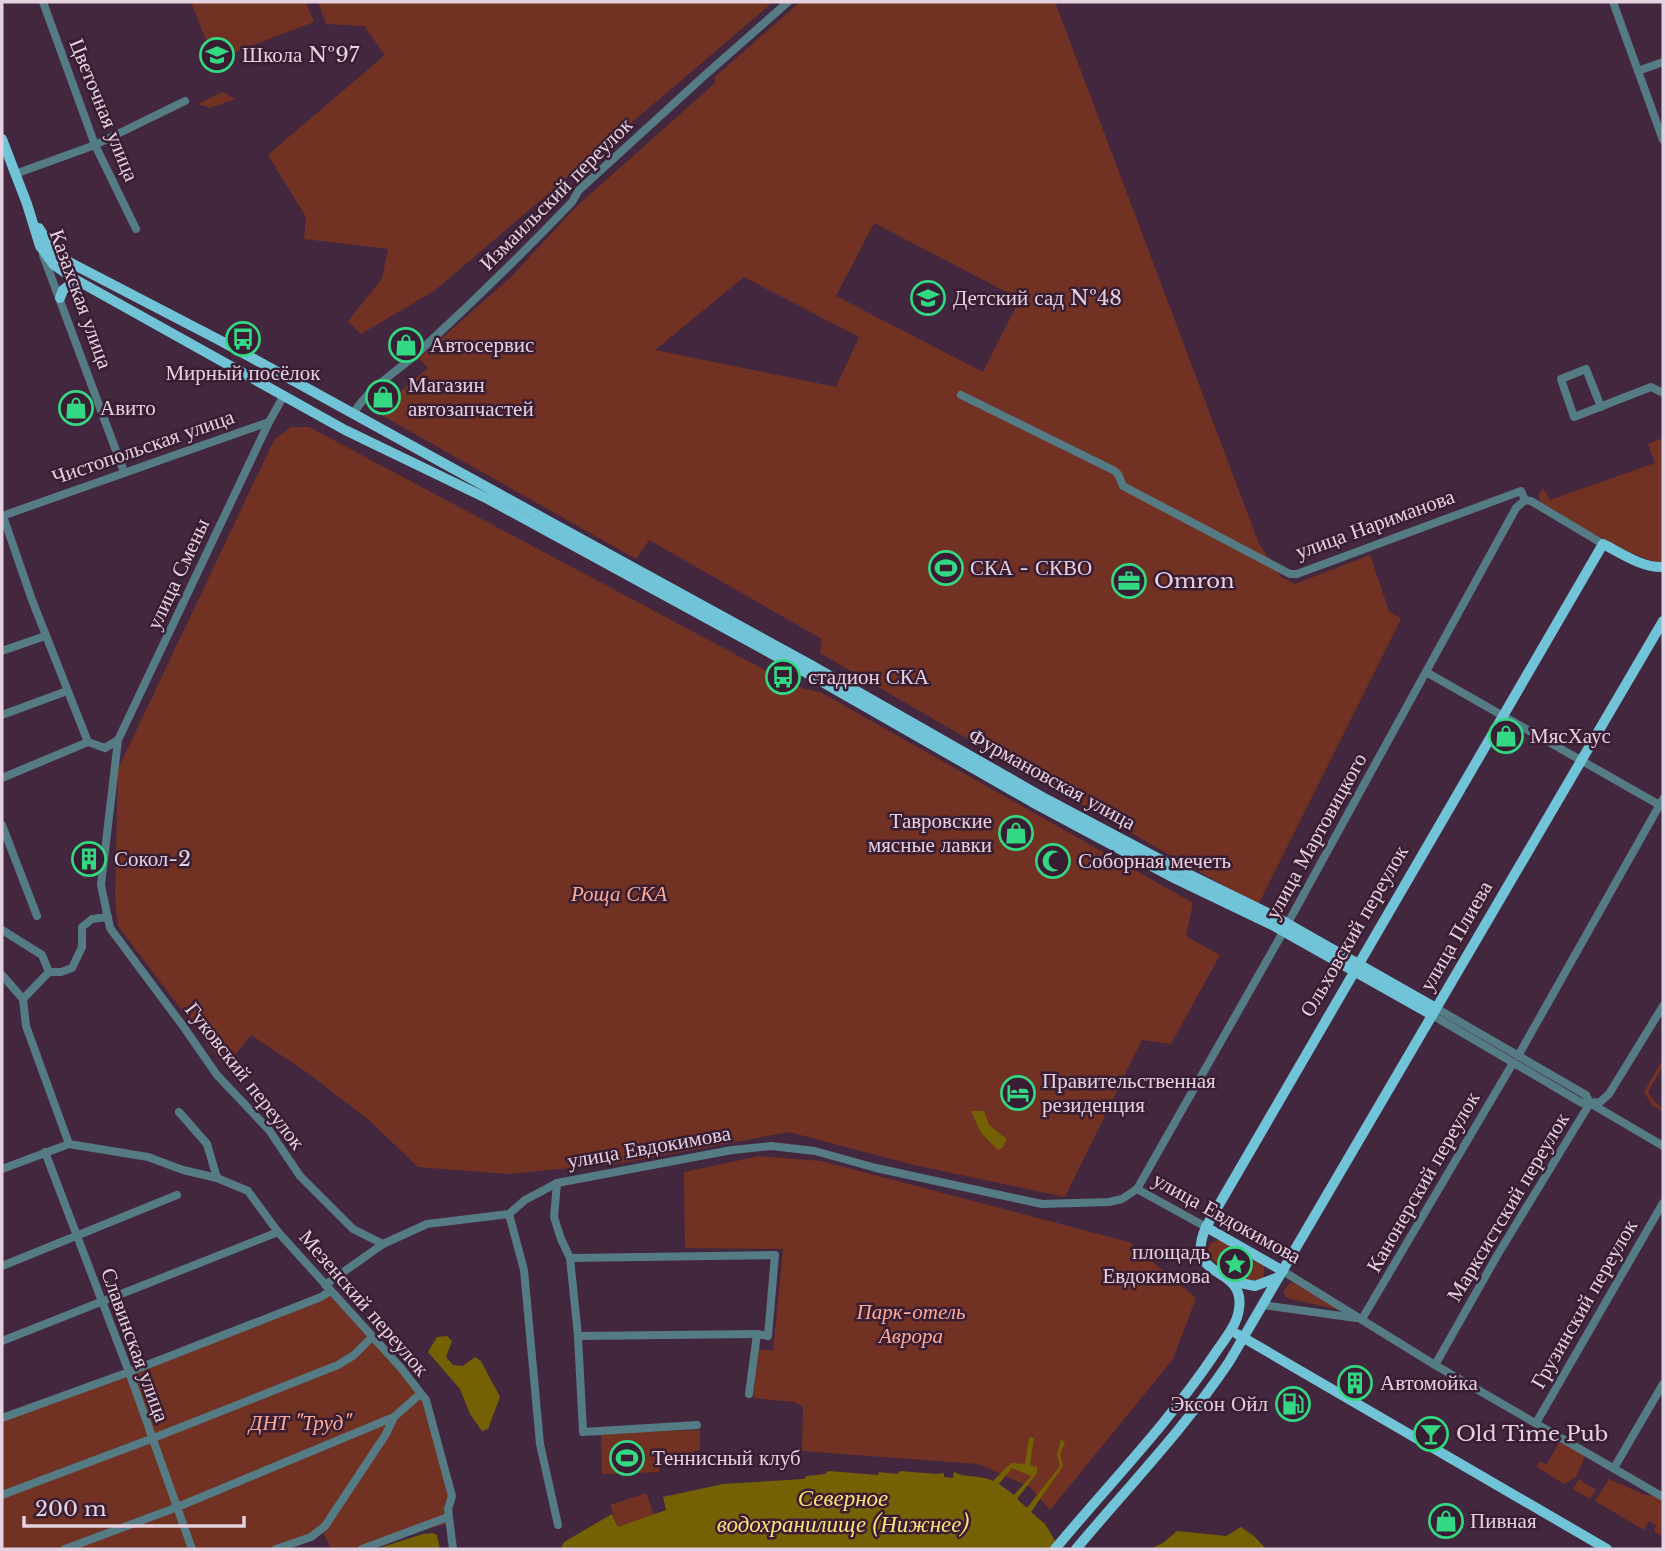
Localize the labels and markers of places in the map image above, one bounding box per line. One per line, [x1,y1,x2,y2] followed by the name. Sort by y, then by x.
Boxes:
[198,36,236,74] school or university icon: Школа №97
[242,42,360,68] place label: Школа №97
[909,279,947,317] school or university icon: Детский сад №48
[953,285,1122,311] place label: Детский сад №48
[224,320,262,358] bus stop icon: Мирный посёлок
[387,326,425,364] shop icon: Автосервис
[430,332,534,358] place label: Автосервис
[165,360,321,386] place label: Мирный посёлок
[408,372,534,422] place label: Магазин автозапчастей
[364,378,402,416] shop icon: Магазин автозапчастей
[57,389,95,427] shop icon: Авито
[100,395,156,421] place label: Авито
[927,549,965,587] sports icon: СКА - СКВО
[970,555,1092,581] place label: СКА - СКВО
[1110,562,1148,600] office icon: Omron
[1154,568,1234,594] place label: Omron
[764,658,802,696] bus stop icon: стадион СКА
[808,664,930,690] place label: стадион СКА
[1487,717,1525,755] shop icon: МясХаус
[1530,723,1611,749] place label: МясХаус
[868,808,992,858] place label: Тавровские мясные лавки
[997,814,1035,852] shop icon: Тавровские мясные лавки
[70,840,108,878] building icon: Сокол-2
[1034,842,1072,880] mosque icon: Соборная мечеть
[114,846,191,872] place label: Сокол-2
[1078,848,1231,874] place label: Соборная мечеть
[1042,1068,1216,1118] place label: Правительственная резиденция
[999,1074,1037,1112] hotel icon: Правительственная резиденция
[1102,1239,1211,1289] place label: площадь Евдокимова
[1216,1245,1254,1283] place icon: площадь Евдокимова
[1336,1364,1374,1402] building icon: Автомойка
[1380,1370,1478,1396] place label: Автомойка
[1274,1385,1312,1423] fuel station icon: Эксон Ойл
[1170,1391,1268,1417] place label: Эксон Ойл
[1412,1415,1450,1453] bar icon: Old Time Pub
[1456,1421,1608,1447] place label: Old Time Pub
[608,1439,646,1477] sports icon: Теннисный клуб
[652,1445,801,1471] place label: Теннисный клуб
[1427,1502,1465,1540] shop icon: Пивная
[1470,1508,1537,1534] place label: Пивная

